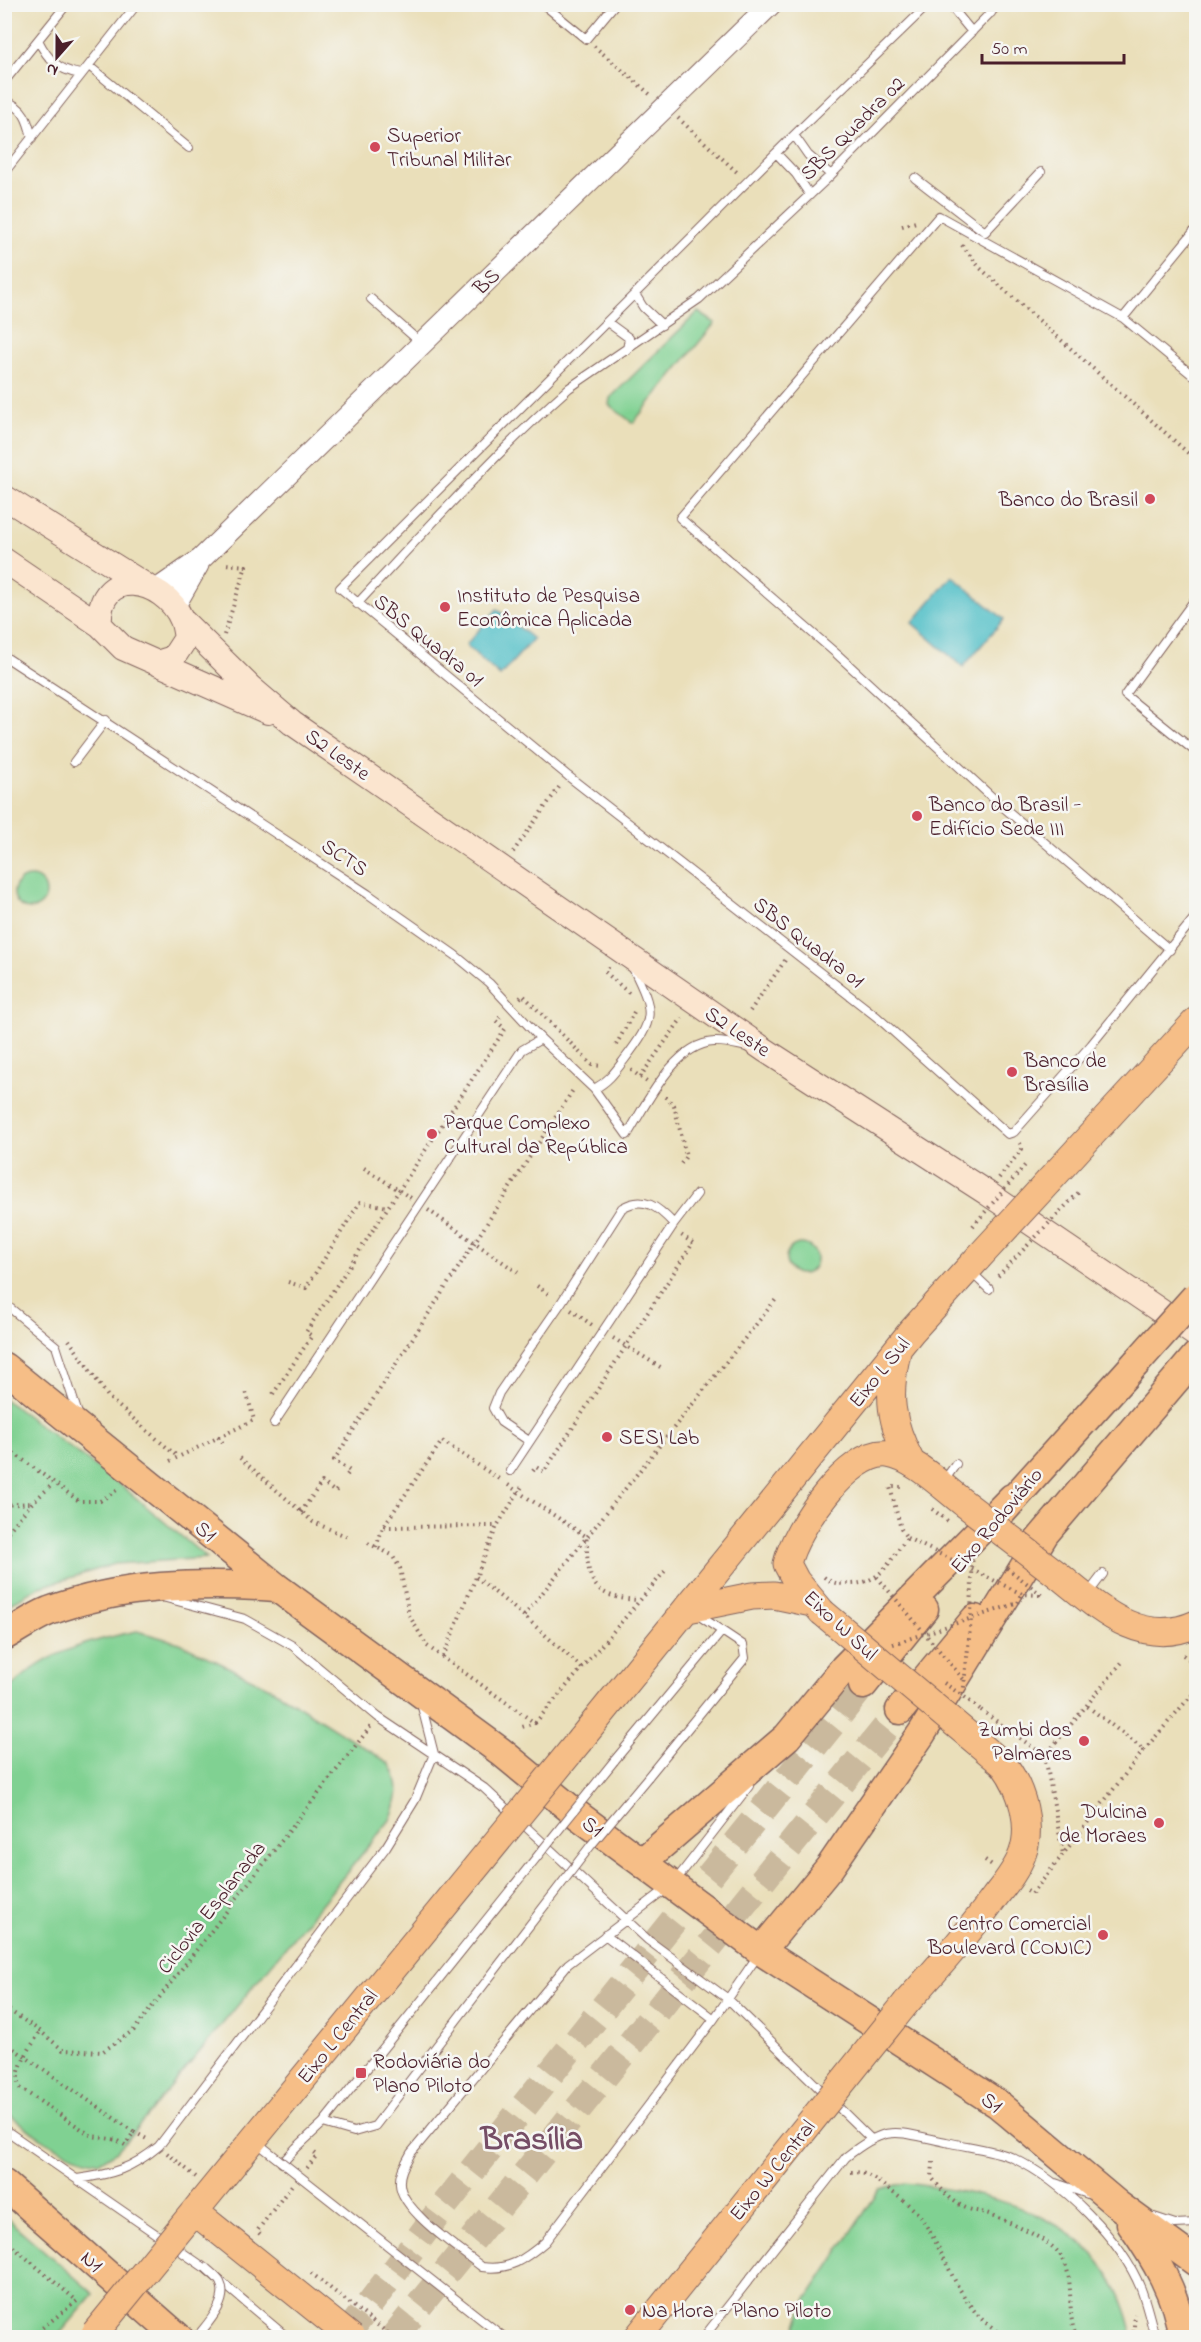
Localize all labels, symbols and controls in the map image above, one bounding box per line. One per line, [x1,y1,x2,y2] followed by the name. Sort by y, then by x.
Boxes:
[27,27,87,87] north arrow
[982,27,1124,65] scale bar
[991,37,1028,63] text: 50 m
[43,56,62,82] text: N
[794,70,913,189] street label: SBS Quadra 02
[387,122,512,176] place label: Superior Tribunal Militar
[368,140,382,154] marker: Superior Tribunal Militar
[466,262,508,304] street label: BS
[998,486,1138,516] place label: Banco do Brasil
[1143,492,1157,506] marker: Banco do Brasil
[457,582,640,636] place label: Instituto de Pesquisa Econômica Aplicada
[366,588,489,696] street label: SBS Quadra 01
[438,600,452,614] marker: Instituto de Pesquisa Econômica Aplicada
[298,722,376,789] street label: S2 Leste
[928,791,1082,845] place label: Banco do Brasil - Edifício Sede III
[910,809,924,823] marker: Banco do Brasil - Edifício Sede III
[315,832,373,885] street label: SCTS
[746,891,870,997] street label: SBS Quadra 01
[698,1000,776,1066] street label: S2 Leste
[1023,1047,1107,1101] place label: Banco de Brasília
[1005,1065,1019,1079] marker: Banco de Brasília
[444,1109,628,1163] place label: Parque Complexo Cultural da República
[425,1127,439,1141] marker: Parque Complexo Cultural da República
[843,1331,918,1415] street label: Eixo L Sul
[619,1424,699,1454] place label: SESI Lab
[600,1430,614,1444] marker: SESI Lab
[944,1462,1051,1581] street label: Eixo Rodoviário
[187,1515,222,1551] street label: S1
[796,1584,883,1669] street label: Eixo W Sul
[978,1716,1072,1770] place label: Zumbi dos Palmares
[1077,1734,1091,1748] marker: Zumbi dos Palmares
[1059,1798,1147,1852] place label: Dulcina de Moraes
[575,1810,609,1846] street label: S1
[1152,1816,1166,1830] marker: Dulcina de Moraes
[151,1835,274,1981] street label: Ciclovia Esplanada
[927,1910,1091,1964] place label: Centro Comercial Boulevard (CONIC)
[1096,1928,1110,1942] marker: Centro Comercial Boulevard (CONIC)
[291,1983,386,2091] street label: Eixo L Central
[373,2048,490,2102] place label: Rodoviária do Plano Piloto
[354,2066,368,2080] marker: Rodoviária do Plano Piloto
[974,2086,1008,2122] street label: S1
[723,2114,824,2228] street label: Eixo W Central
[479,2117,583,2165] district label: Brasília
[73,2244,109,2281] street label: N1
[642,2297,832,2327] place label: Na Hora - Plano Piloto
[623,2303,637,2317] marker: Na Hora - Plano Piloto

